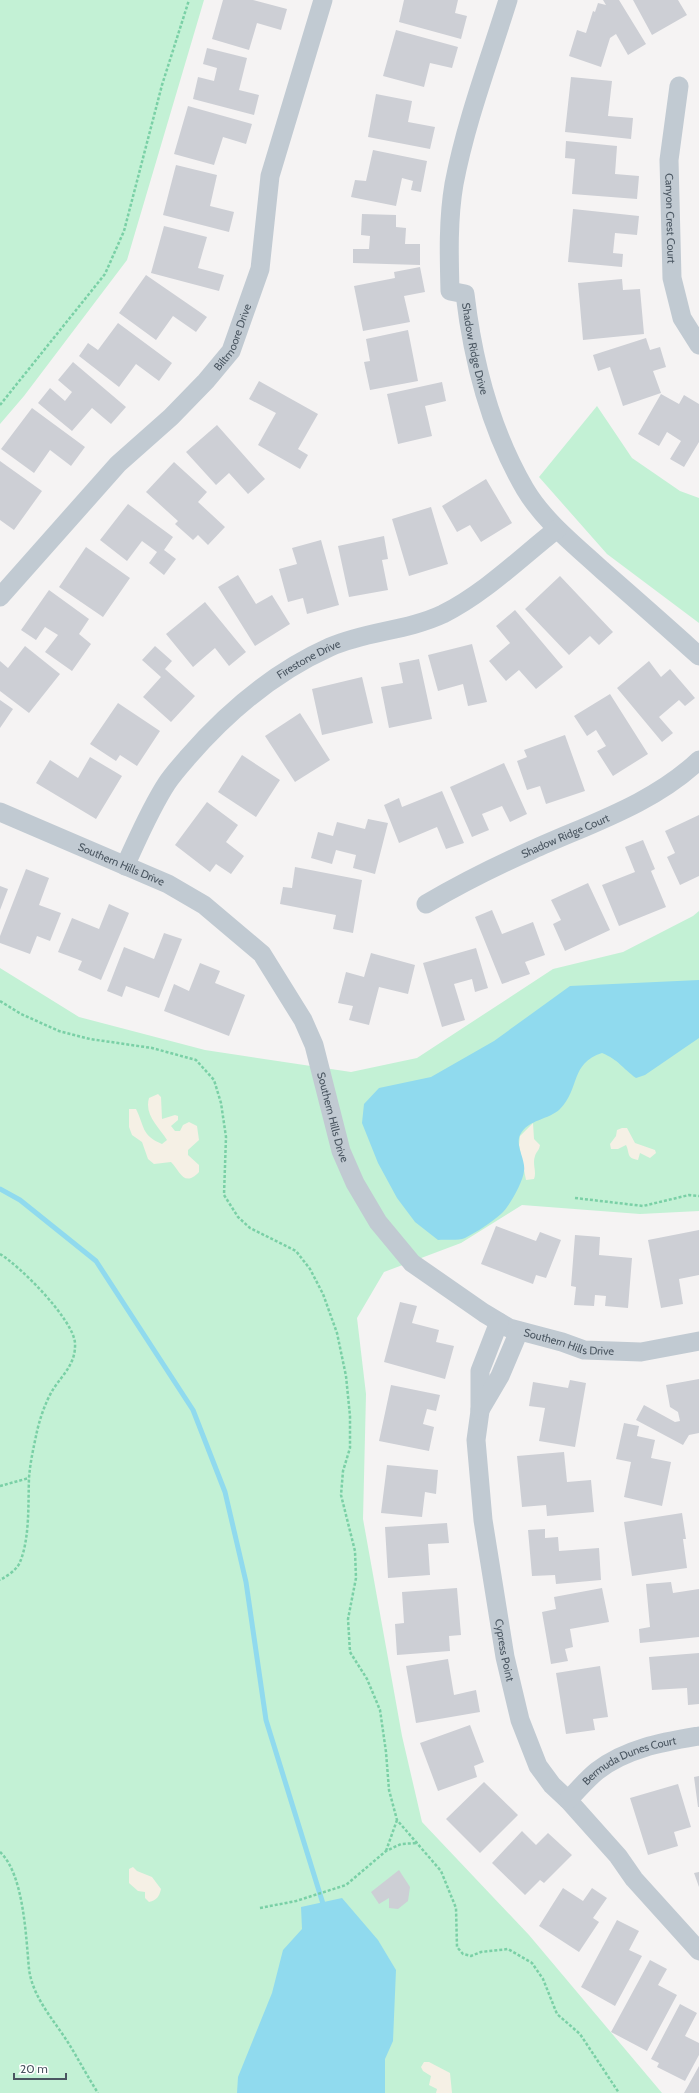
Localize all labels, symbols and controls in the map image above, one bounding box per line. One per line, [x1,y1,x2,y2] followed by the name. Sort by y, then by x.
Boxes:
[662,173,679,264] street label: Canyon Crest Court
[211,302,254,373] street label: Biltmoore Drive
[459,302,492,397] street label: Shadow Ridge Drive
[274,636,343,682] street label: Firestone Drive
[519,810,612,861] street label: Shadow Ridge Court
[76,839,167,889] street label: Southern Hills Drive
[314,1071,352,1165] street label: Southern Hills Drive
[522,1325,615,1358] street label: Southern Hills Drive
[492,1618,518,1683] street label: Cypress Point
[579,1733,678,1788] street label: Bermuda Dunes Court
[14,2055,66,2081] scale bar
[20,2061,48,2076] text: 20 m

